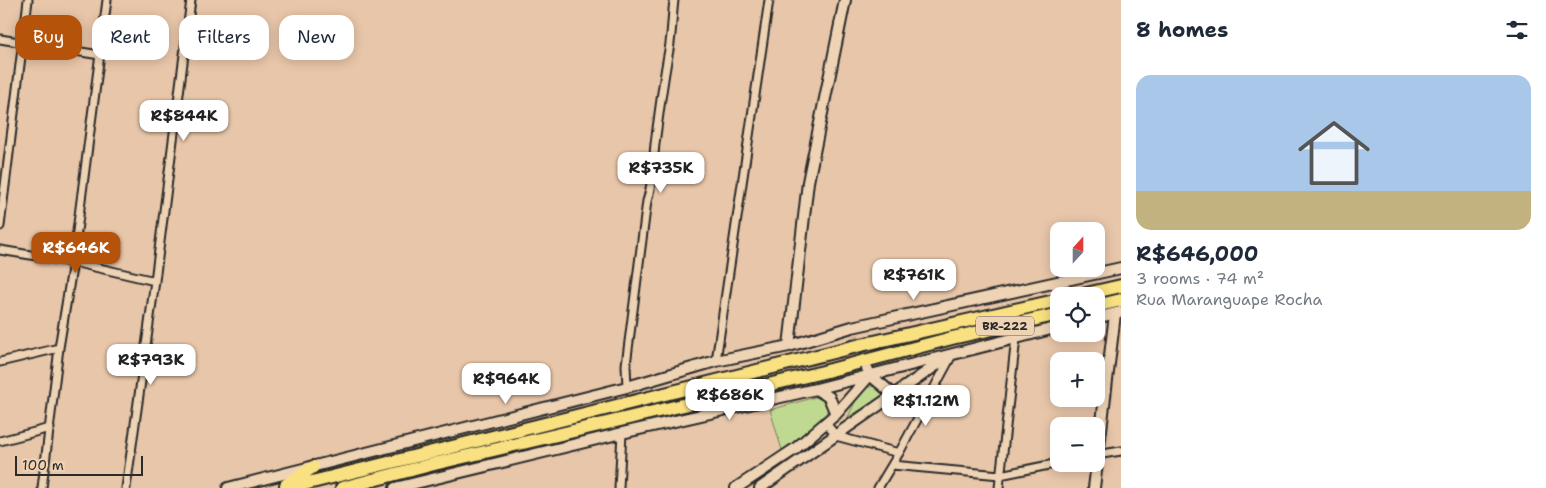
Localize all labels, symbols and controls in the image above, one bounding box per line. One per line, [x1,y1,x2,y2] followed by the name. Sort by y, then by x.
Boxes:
[15,15,82,60] chip: Buy
[92,15,169,60] chip: Rent
[179,15,269,60] chip: Filters
[279,15,354,60] chip: New
[1136,16,1228,44] text: 8 homes
[1503,16,1531,44] icon: filters
[143,100,225,142] pin: R$844K
[150,105,218,126] text: R$844K
[1289,108,1379,198] icon: home
[620,152,702,194] pin: R$735K
[628,157,694,178] text: R$735K
[1050,222,1105,278] north arrow
[1050,222,1105,472] map controls
[35,232,117,274] pin: R$646K
[42,237,110,258] text: R$646K
[1136,240,1259,268] text: R$646,000
[873,258,955,301] pin: R$761K
[883,264,945,285] text: R$761K
[1136,268,1264,289] text: 3 rooms · 74 m²
[1050,287,1105,342] button: locate
[1136,289,1322,310] text: Rua Maranguape Rocha
[976,316,1034,336] road number: BR-222
[110,344,192,386] pin: R$793K
[118,349,184,370] text: R$793K
[1050,352,1105,407] button: +
[465,362,547,405] pin: R$964K
[473,368,539,389] text: R$964K
[689,378,771,421] pin: R$686K
[696,384,764,405] text: R$686K
[880,384,972,427] pin: R$1.12M
[893,390,959,411] text: R$1.12M
[1050,417,1105,472] button: −
[15,453,142,476] scale bar
[22,456,64,474] text: 100 m

